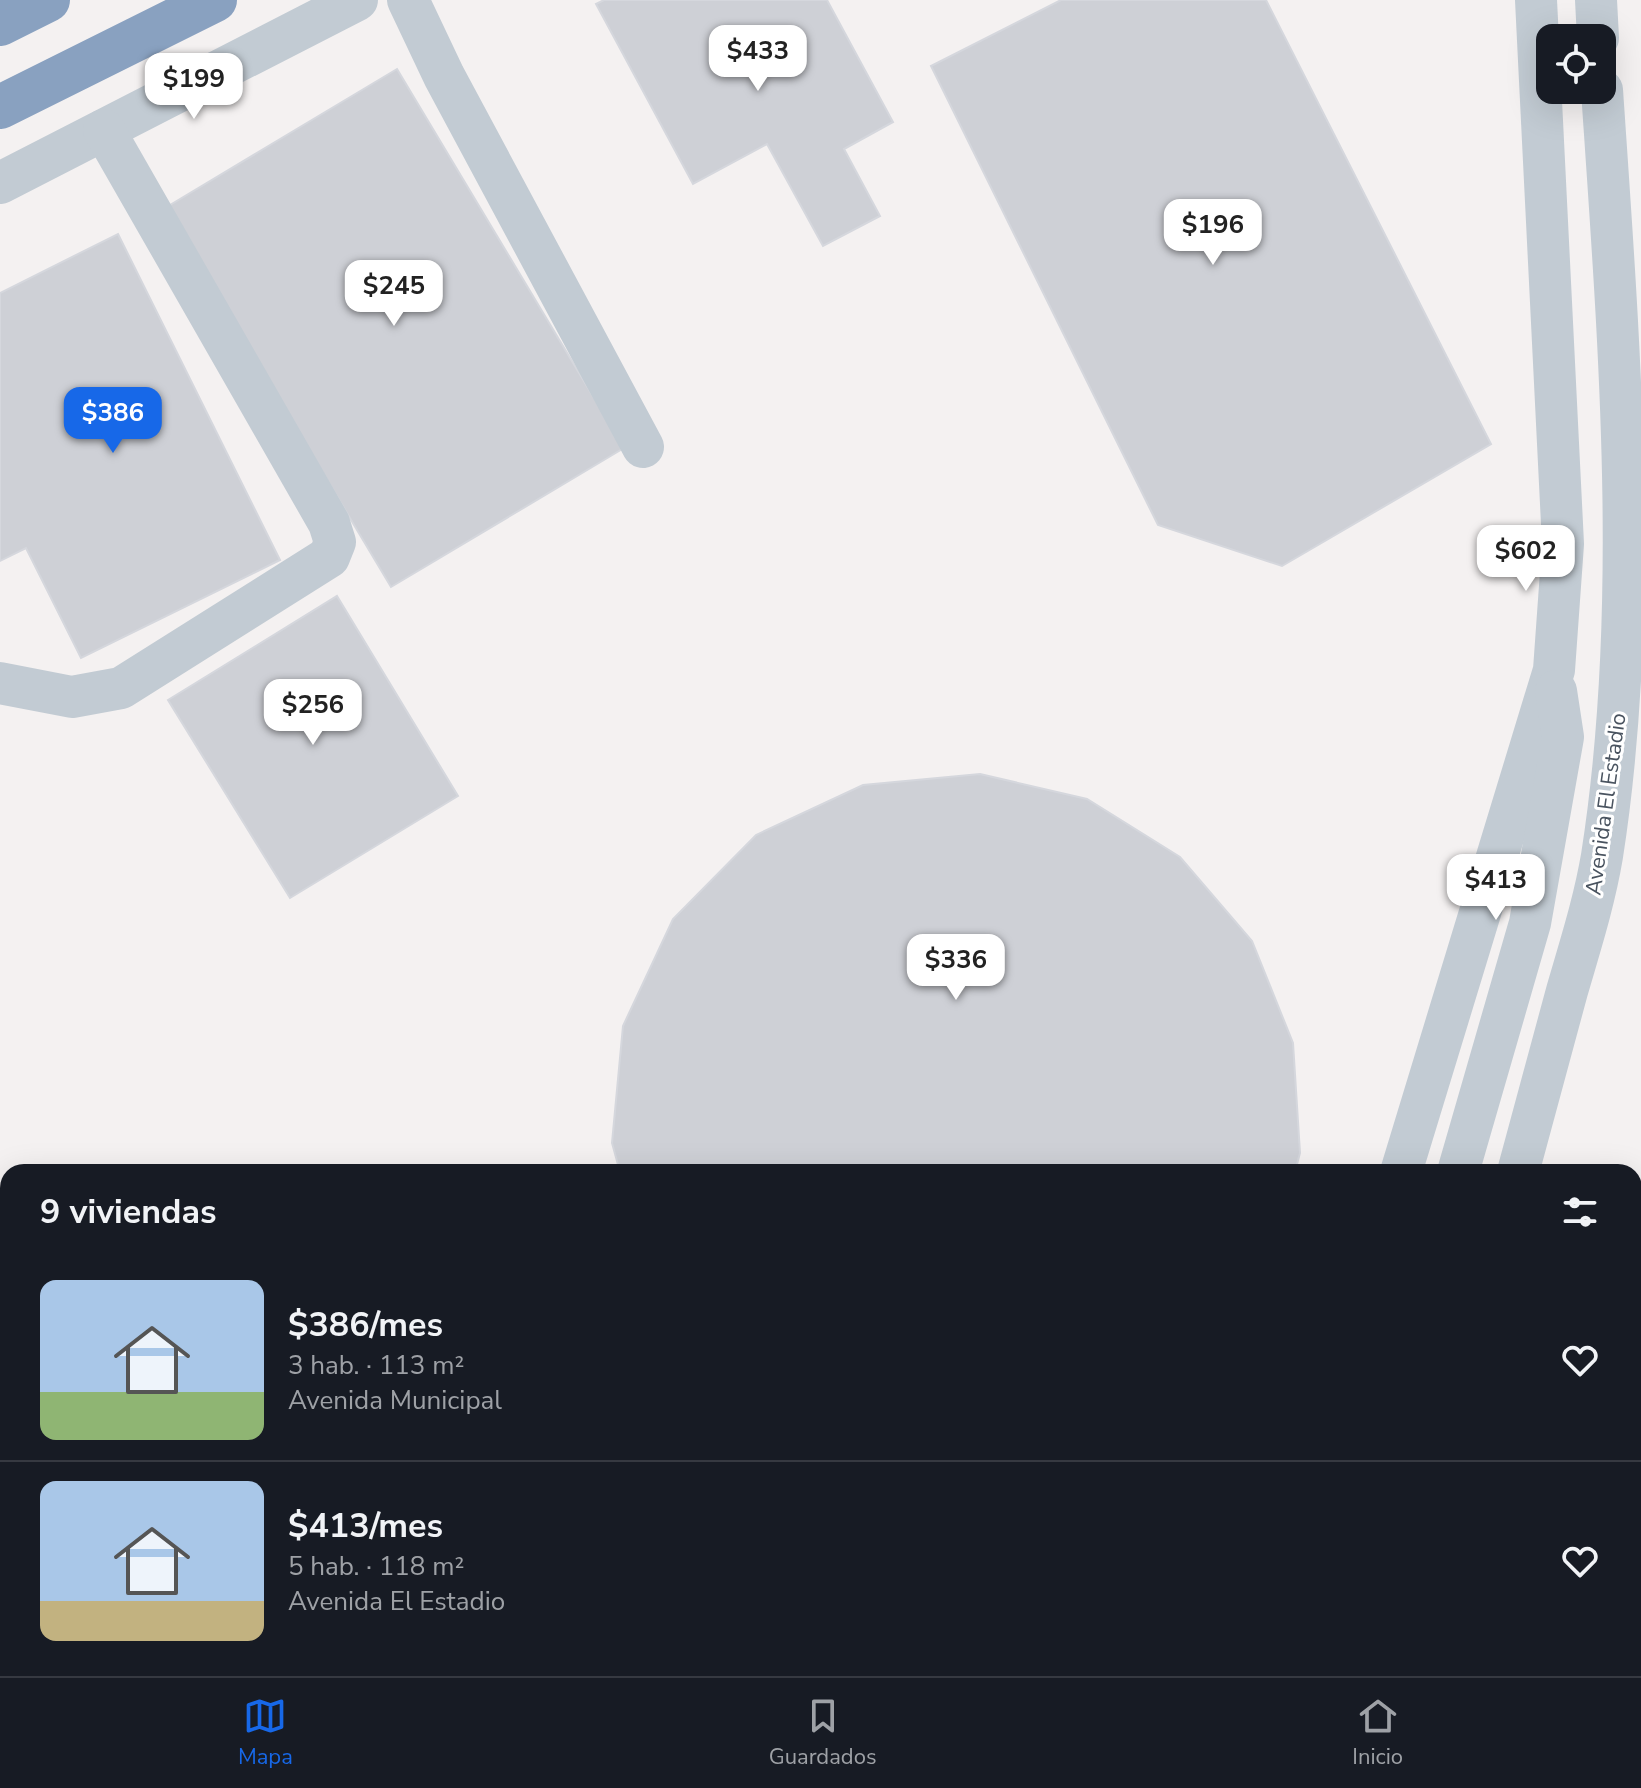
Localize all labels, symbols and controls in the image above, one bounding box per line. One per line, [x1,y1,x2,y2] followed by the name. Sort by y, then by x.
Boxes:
[1536,24,1616,104] map controls
[1536,24,1616,104] button: locate
[711,25,805,93] pin: $433
[727,33,789,68] text: $433
[147,53,241,121] pin: $199
[163,61,225,96] text: $199
[1166,199,1260,267] pin: $196
[1182,207,1244,242] text: $196
[347,260,441,328] pin: $245
[363,268,425,303] text: $245
[66,387,160,455] pin: $386
[82,395,144,430] text: $386
[1479,525,1573,593] pin: $602
[1495,533,1557,568] text: $602
[266,679,360,747] pin: $256
[282,687,344,722] text: $256
[1578,711,1634,897] street label: Avenida El Estadio
[1449,854,1543,922] pin: $413
[1465,862,1527,897] text: $413
[909,934,1003,1002] pin: $336
[925,942,987,977] text: $336
[40,1189,217,1235] text: 9 viviendas
[1558,1190,1602,1234] icon: filters
[288,1302,443,1348] text: $386/mes
[104,1312,200,1408] icon: home
[1558,1338,1602,1382] icon: heart
[288,1348,464,1383] text: 3 hab. · 113 m²
[288,1383,502,1418] text: Avenida Municipal
[288,1503,443,1549] text: $413/mes
[104,1513,200,1609] icon: home
[1558,1539,1602,1583] icon: heart
[288,1549,464,1584] text: 5 hab. · 118 m²
[288,1584,505,1619] text: Avenida El Estadio
[238,1694,293,1772] tab: Mapa
[769,1694,877,1772] tab: Guardados
[1352,1694,1403,1772] tab: Inicio

